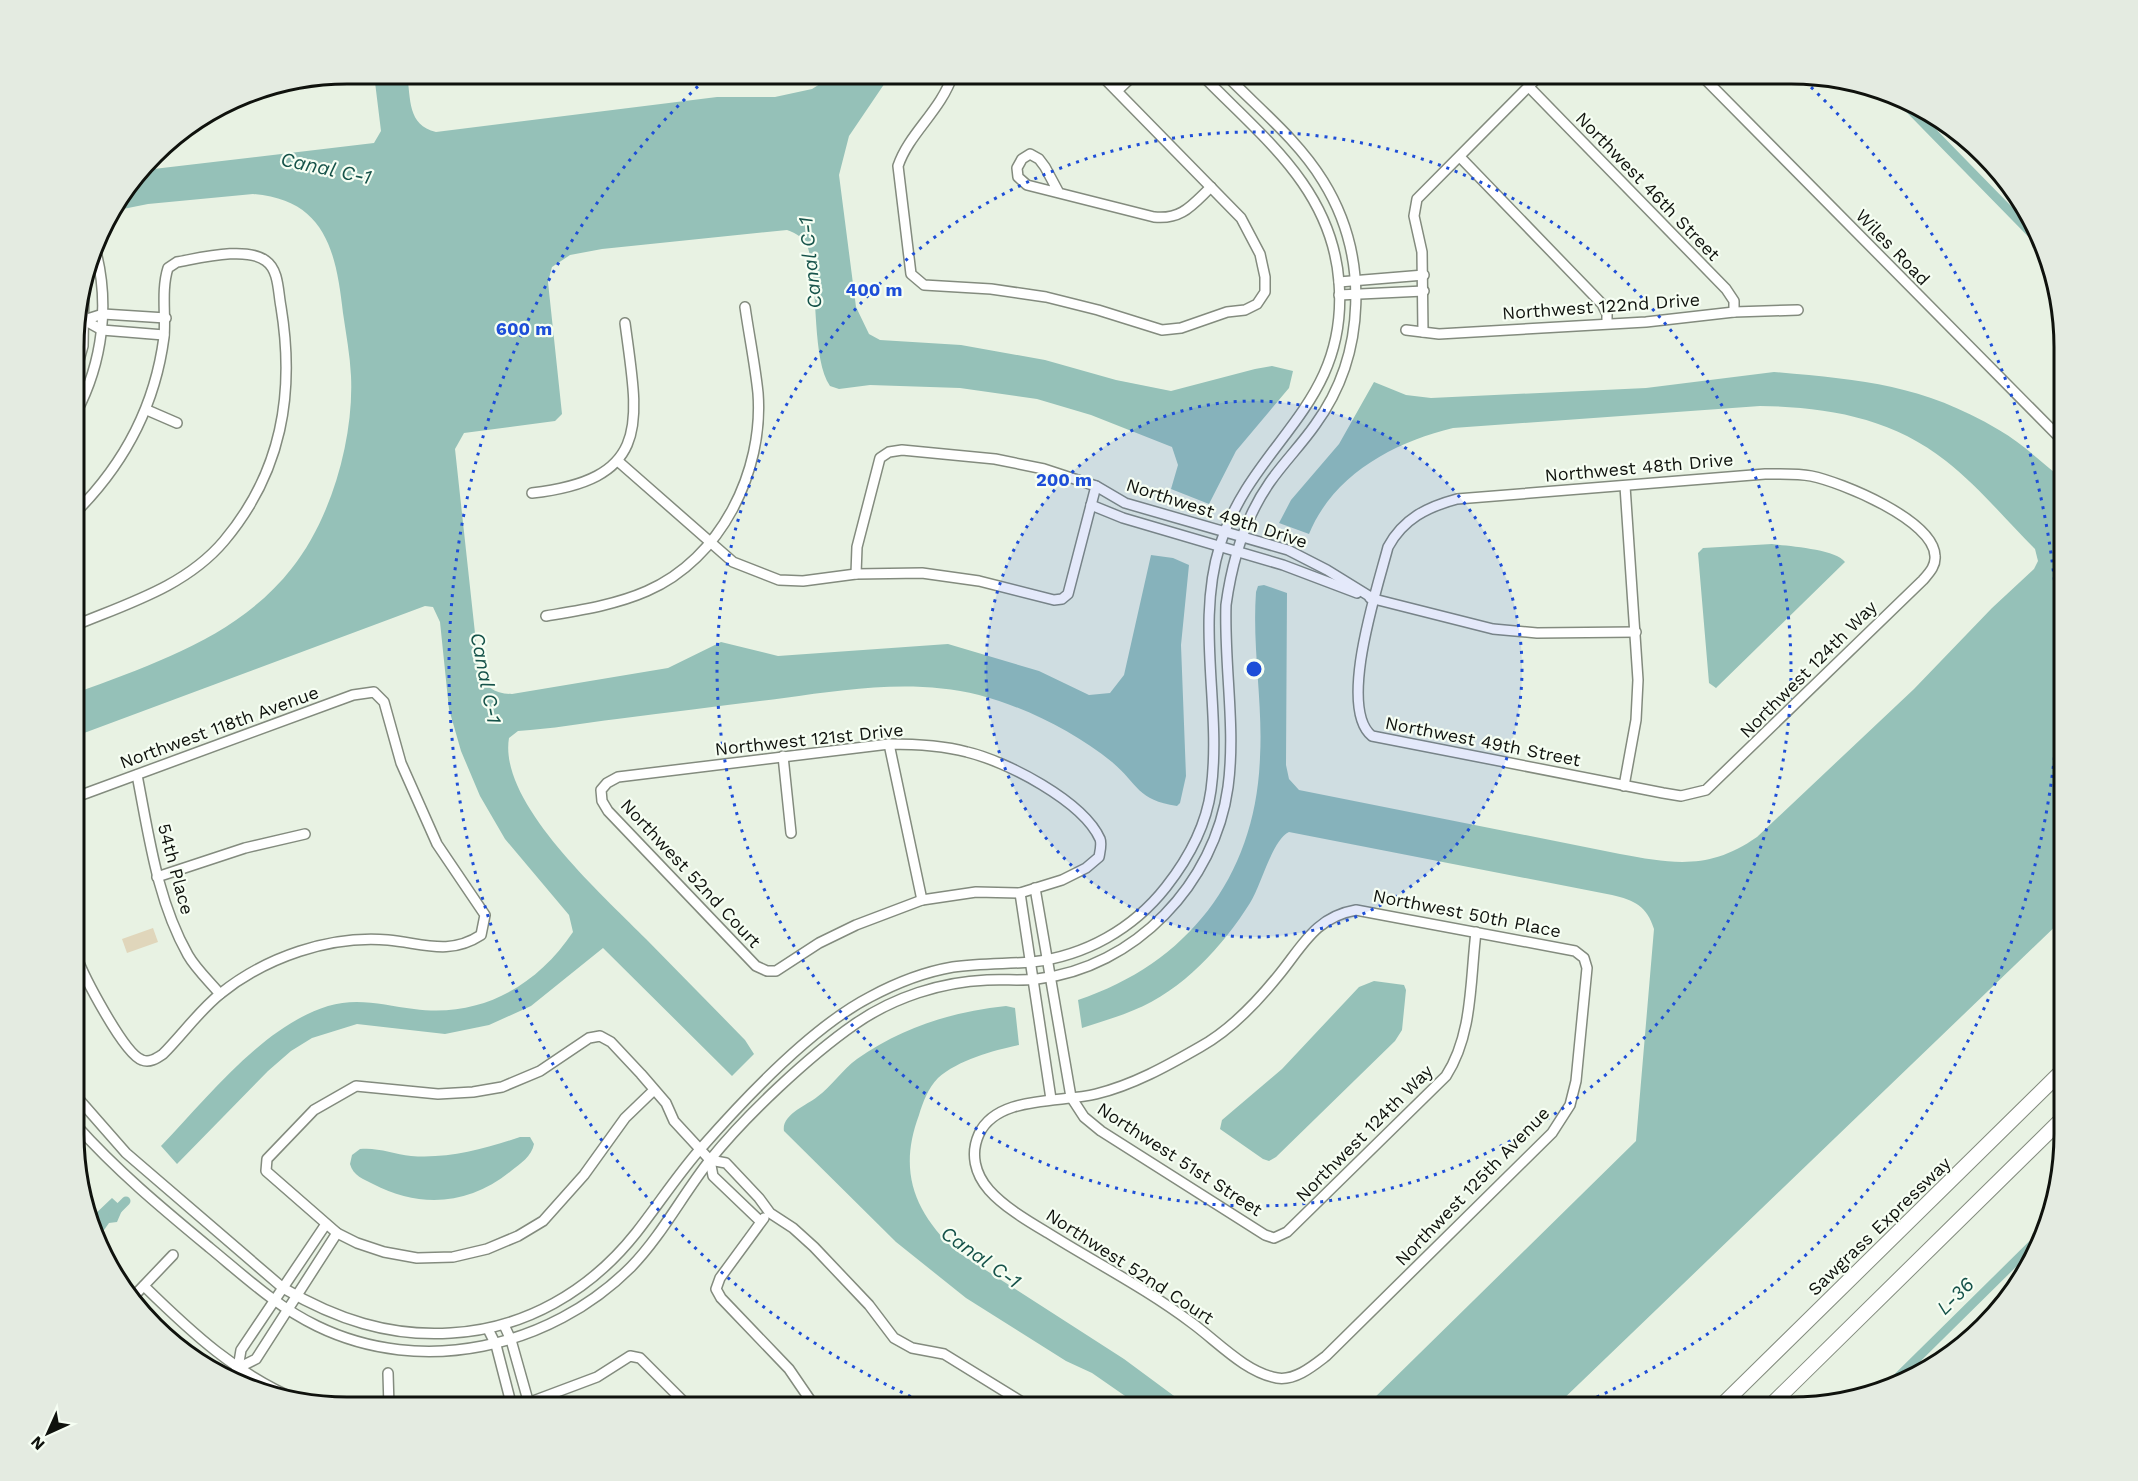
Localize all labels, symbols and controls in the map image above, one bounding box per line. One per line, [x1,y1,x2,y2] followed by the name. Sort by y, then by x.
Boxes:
[1572,107,1725,265] street label: Northwest 46th Street
[278,147,374,189] water label: Canal C-1
[1852,205,1934,289] street label: Wiles Road
[793,216,827,310] water label: Canal C-1
[846,279,902,300] text: 400 m
[1501,289,1701,323] street label: Northwest 122nd Drive
[496,318,552,339] text: 600 m
[1544,448,1734,486] street label: Northwest 48th Drive
[1036,469,1092,490] text: 200 m
[1124,474,1310,552] street label: Northwest 49th Drive
[1735,596,1881,742] street label: Northwest 124th Way
[465,630,507,726] water label: Canal C-1
[1244,659,1264,679] centre of rings
[117,681,321,773] street label: Northwest 118th Avenue
[1384,712,1583,770] street label: Northwest 49th Street
[714,719,904,759] street label: Northwest 121st Drive
[617,794,766,952] street label: Northwest 52nd Court
[154,821,198,917] street label: 54th Place
[1371,884,1563,942] street label: Northwest 50th Place
[1291,1060,1437,1206] street label: Northwest 124th Way
[1094,1098,1267,1220] street label: Northwest 51st Street
[1390,1102,1554,1270] street label: Northwest 125th Avenue
[1803,1152,1955,1300] street label: Sawgrass Expressway
[1042,1204,1218,1328] street label: Northwest 52nd Court
[936,1221,1026,1293] water label: Canal C-1
[1931,1272,1979,1320] water label: L-36
[18,1403,78,1463] north arrow
[27,1432,49,1454] text: N

